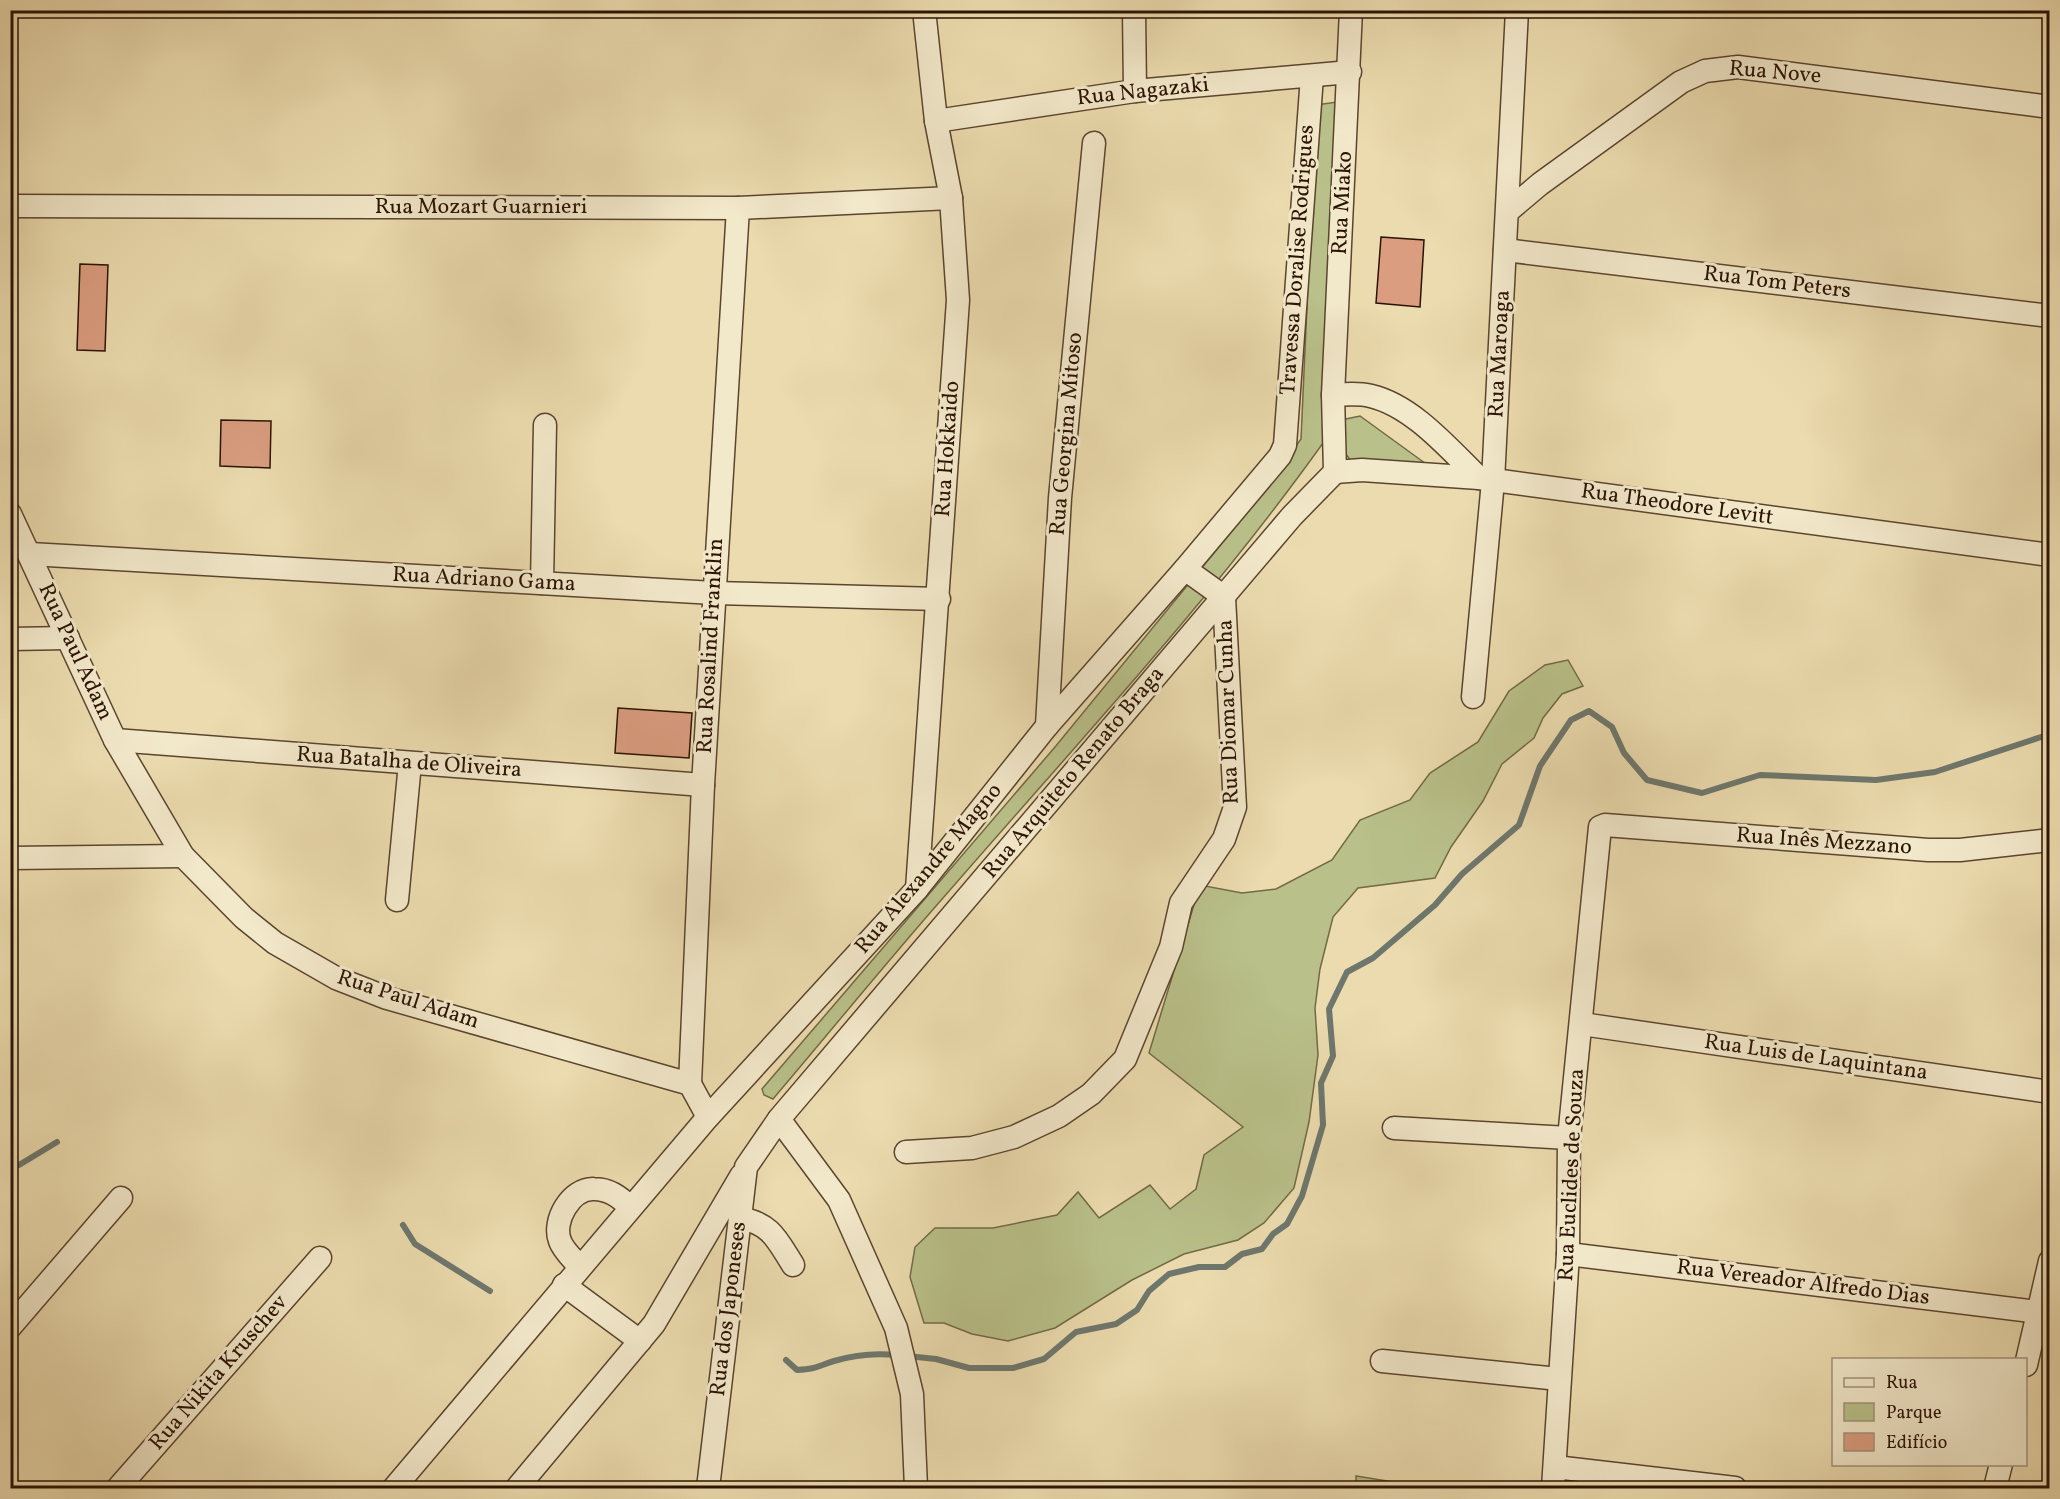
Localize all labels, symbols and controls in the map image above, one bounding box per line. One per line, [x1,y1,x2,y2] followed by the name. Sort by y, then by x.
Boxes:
[1728,54,1822,92] street label: Rua Nove
[1075,70,1211,114] street label: Rua Nagazaki
[1273,124,1323,396] street label: Travessa Doralise Rodrigues
[1325,150,1361,256] street label: Rua Miako
[375,192,587,223] street label: Rua Mozart Guarnieri
[1701,259,1853,307] street label: Rua Tom Peters
[1481,289,1519,419] street label: Rua Maroaga
[1043,331,1091,537] street label: Rua Georgina Mitoso
[928,380,968,518] street label: Rua Hokkaido
[1579,476,1775,534] street label: Rua Theodore Levitt
[690,537,732,755] street label: Rua Rosalind Franklin
[391,560,577,600] street label: Rua Adriano Gama
[30,578,120,726] street label: Rua Paul Adam
[1210,619,1248,805] street label: Rua Diomar Cunha
[976,660,1172,886] street label: Rua Arquiteto Renato Braga
[295,740,523,786] street label: Rua Batalha de Oliveira
[848,777,1010,961] street label: Rua Alexandre Magno
[1735,820,1913,864] street label: Rua Inês Mezzano
[333,962,483,1038] street label: Rua Paul Adam
[1702,1027,1930,1089] street label: Rua Luis de Laquintana
[1551,1068,1593,1282] street label: Rua Euclides de Souza
[703,1220,755,1398] street label: Rua dos Japoneses
[1675,1252,1931,1314] street label: Rua Vereador Alfredo Dias
[142,1288,296,1458] street label: Rua Nikita Kruschev
[1832,1358,2027,1466] legend
[1886,1371,1917,1396] text: Rua
[1886,1401,1941,1426] text: Parque
[1886,1431,1947,1456] text: Edifício

